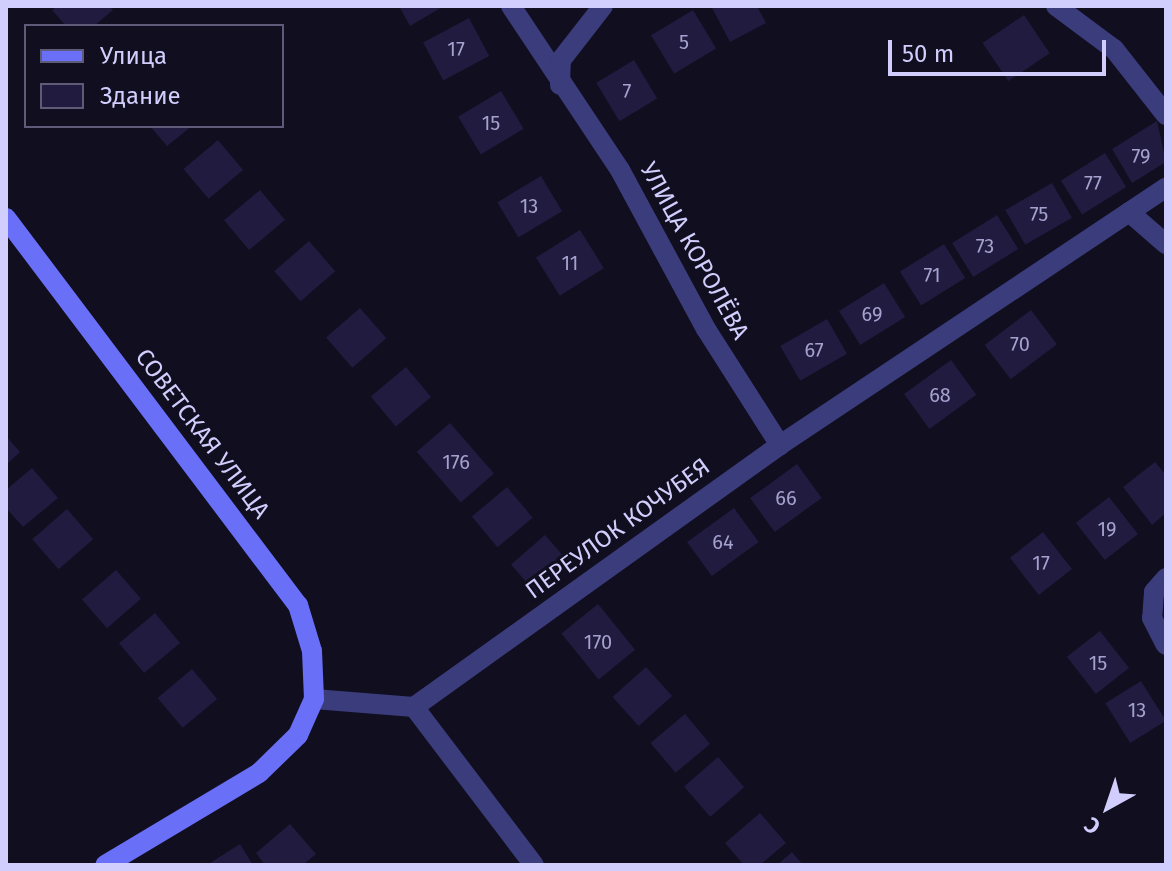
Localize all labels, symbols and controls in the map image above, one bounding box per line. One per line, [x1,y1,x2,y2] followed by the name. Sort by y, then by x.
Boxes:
[24,24,284,128] legend
[892,24,1110,74] scale bar
[679,30,689,54] house number: 5
[447,37,465,61] house number: 17
[902,40,954,68] text: 50 m
[100,42,167,70] text: Улица
[623,79,631,103] house number: 7
[100,82,181,110] text: Здание
[482,111,500,135] house number: 15
[1131,144,1151,168] house number: 79
[633,157,755,345] street label: УЛИЦА КОРОЛЁВА
[1084,171,1102,195] house number: 77
[520,194,538,218] house number: 13
[1030,202,1048,226] house number: 75
[976,234,994,258] house number: 73
[561,251,579,275] house number: 11
[923,263,941,287] house number: 71
[862,302,882,326] house number: 69
[1010,332,1030,356] house number: 70
[804,338,824,362] house number: 67
[129,343,275,525] street label: СОВЕТСКАЯ УЛИЦА
[929,383,951,407] house number: 68
[442,450,470,474] house number: 176
[520,453,716,605] street label: ПЕРЕУЛОК КОЧУБЕЯ
[775,486,797,510] house number: 66
[1097,517,1117,541] house number: 19
[712,530,734,554] house number: 64
[1032,551,1050,575] house number: 17
[584,630,612,654] house number: 170
[1089,651,1107,675] house number: 15
[1128,698,1146,722] house number: 13
[1068,767,1148,847] north arrow
[1079,811,1106,840] text: С

